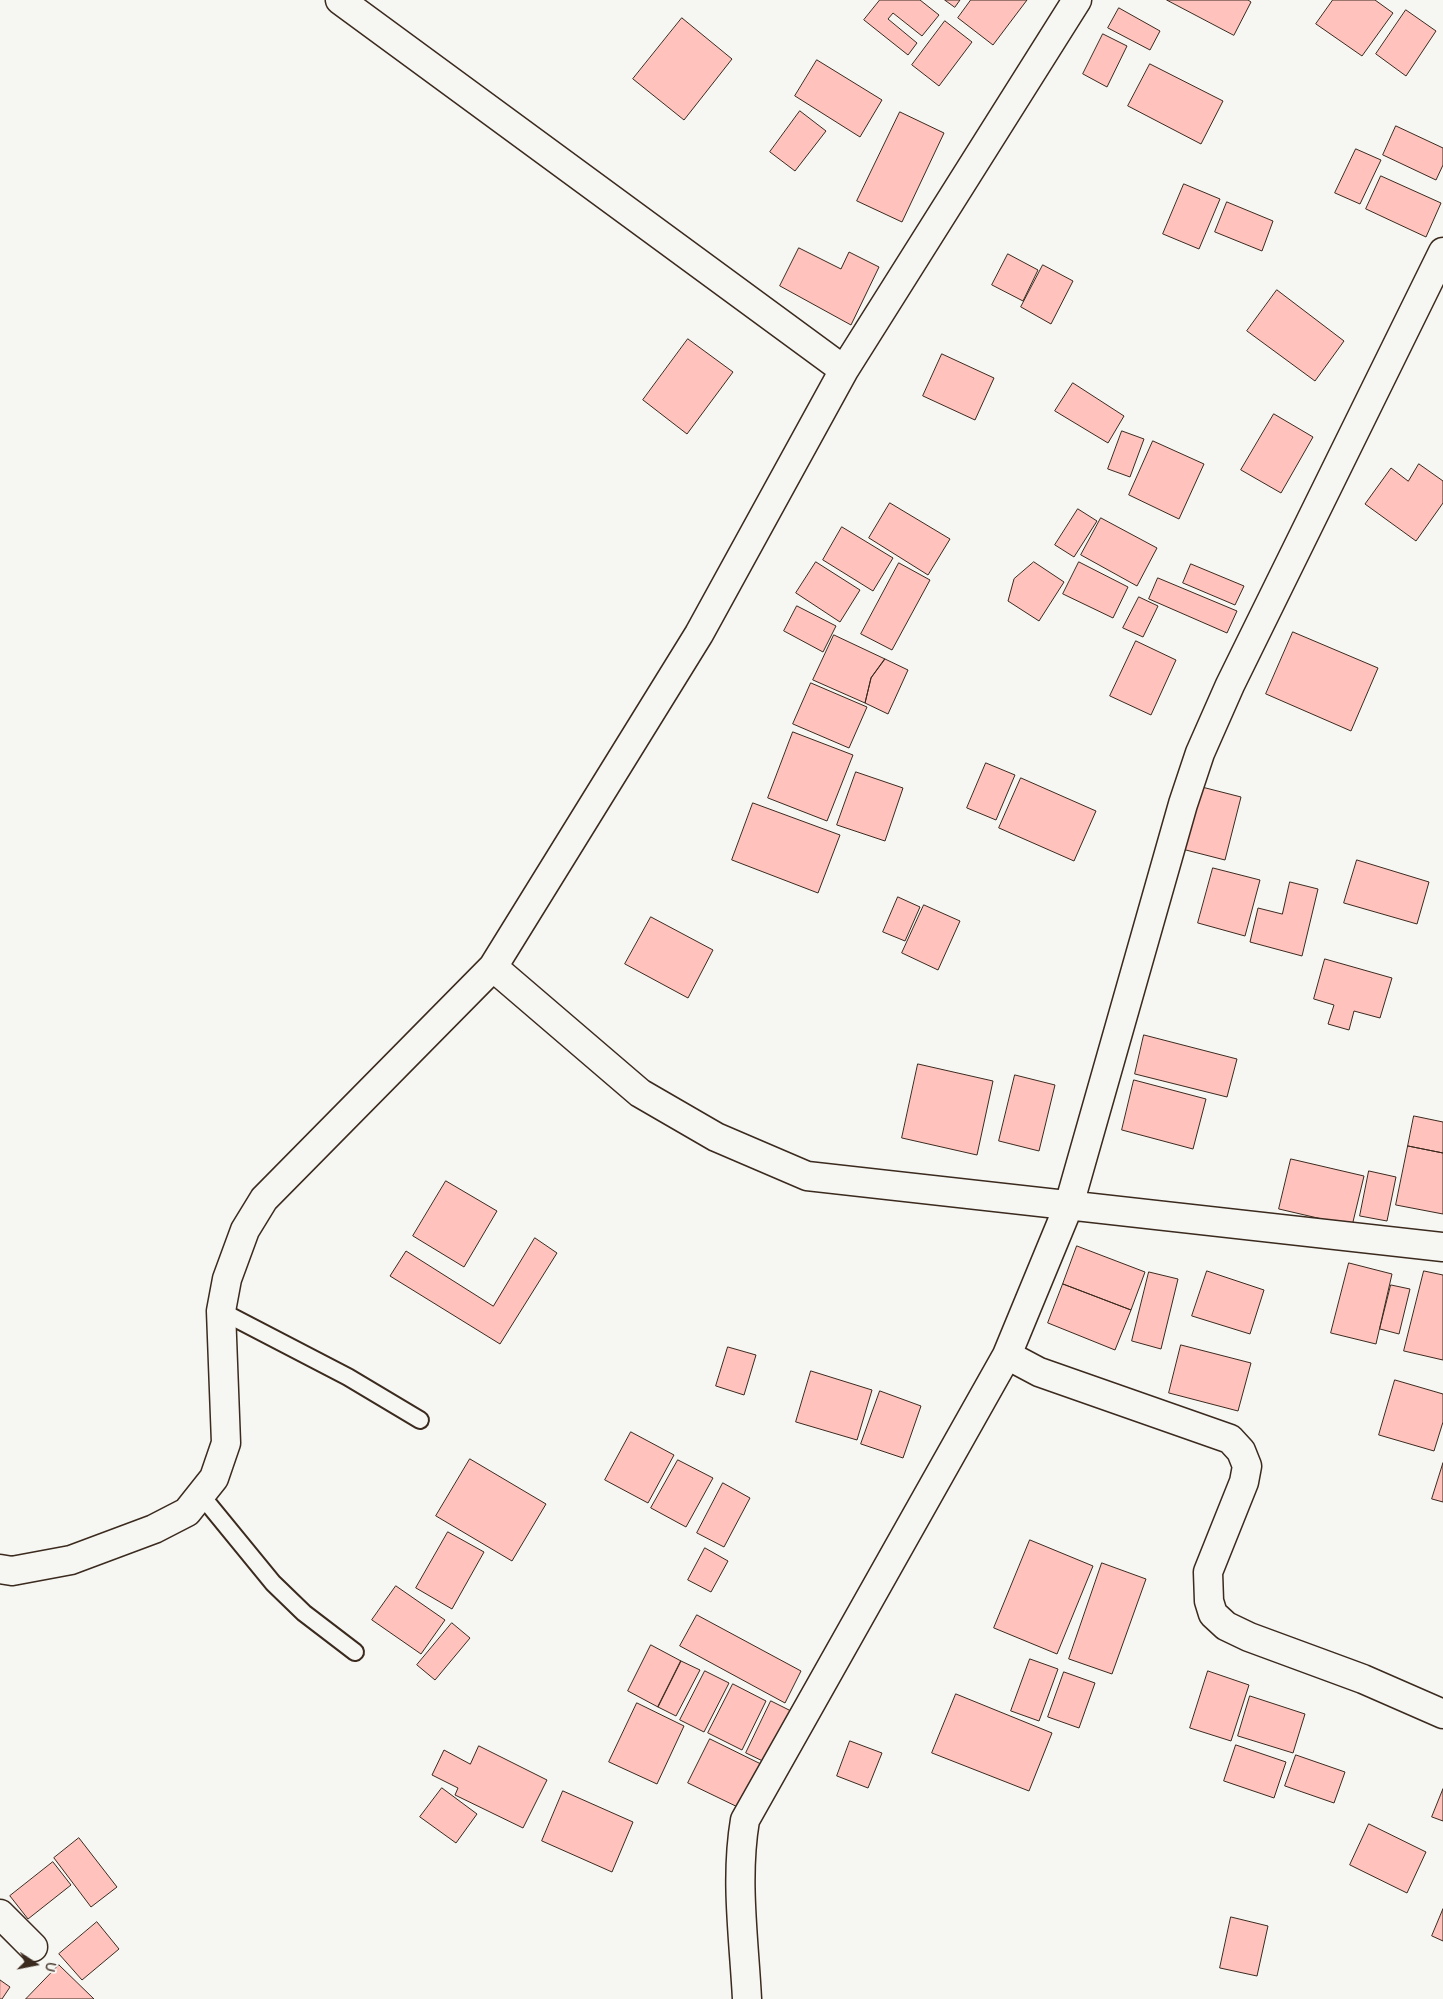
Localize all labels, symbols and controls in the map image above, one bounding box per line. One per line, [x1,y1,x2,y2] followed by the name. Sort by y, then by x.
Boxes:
[10,1939,60,1989] north arrow
[41,1961,59,1973] text: U

